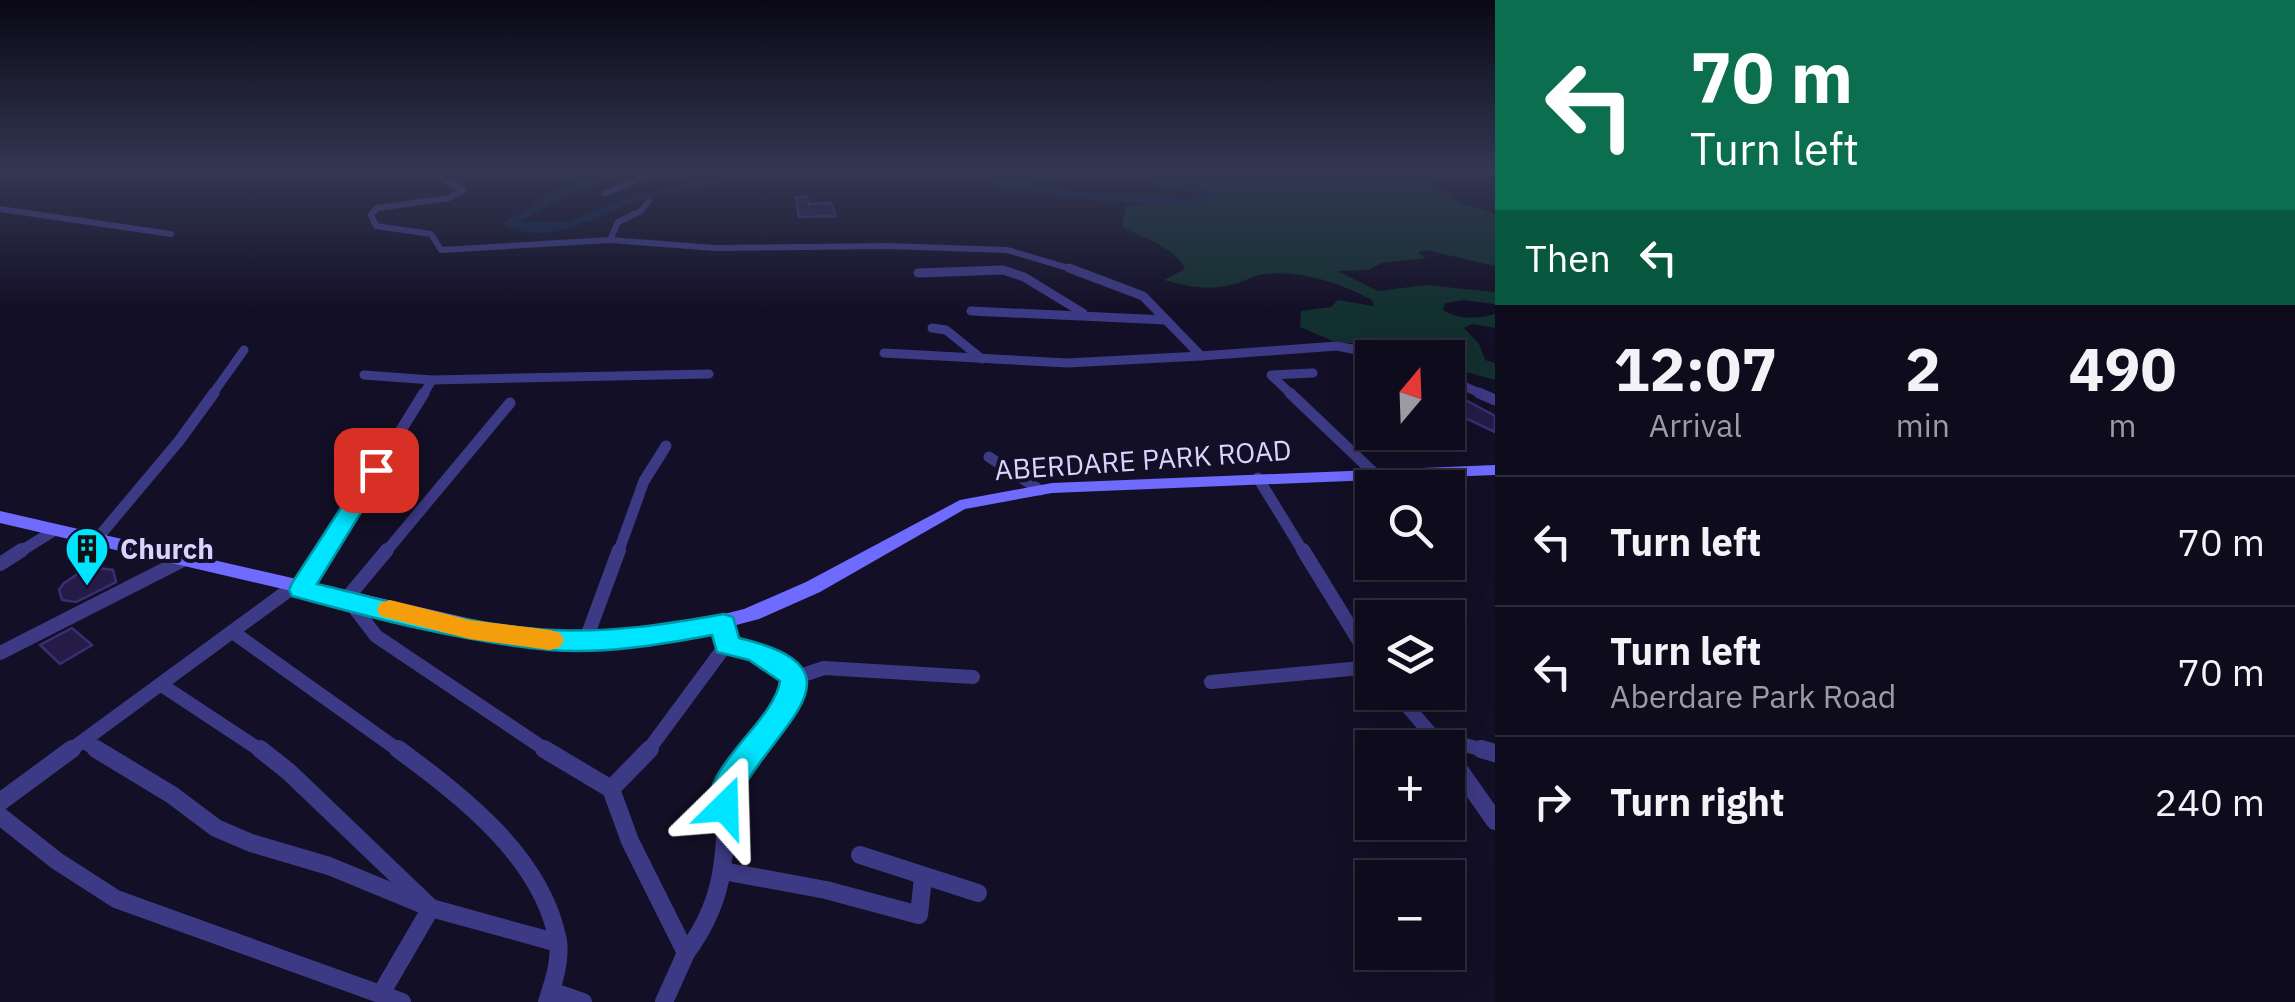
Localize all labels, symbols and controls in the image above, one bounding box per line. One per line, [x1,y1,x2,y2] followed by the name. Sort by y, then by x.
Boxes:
[1690,31,1853,122] text: 70 m
[1525,40,1655,170] icon: left
[1690,119,1859,177] text: Turn left
[1631,230,1686,285] icon: left
[1525,233,1611,282] text: Then
[1614,329,1777,408] text: 12:07
[1905,329,1941,408] text: 2
[2068,329,2176,408] text: 490
[1355,340,1465,450] north arrow
[1355,340,1465,970] map controls
[1649,404,1742,446] text: Arrival
[1896,404,1950,446] text: min
[2109,404,2136,446] text: m
[334,428,419,513] pin
[993,431,1293,488] street label: ABERDARE PARK ROAD
[349,443,404,498] icon: arrive
[1355,470,1465,580] button: search
[1525,514,1580,569] icon: left
[1610,517,1761,566] text: Turn left
[2177,517,2265,566] text: 70 m
[64,526,110,587] building icon: Church
[120,530,214,567] place label: Church
[1355,600,1465,710] button: layers
[1610,626,1761,675] text: Turn left
[1525,644,1580,699] icon: left
[2177,647,2265,696] text: 70 m
[1610,675,1896,717] text: Aberdare Park Road
[1355,730,1465,840] button: +
[673,755,777,859] position arrow
[1525,774,1580,829] icon: right
[1610,777,1785,826] text: Turn right
[2154,777,2265,826] text: 240 m
[1355,860,1465,970] button: −

